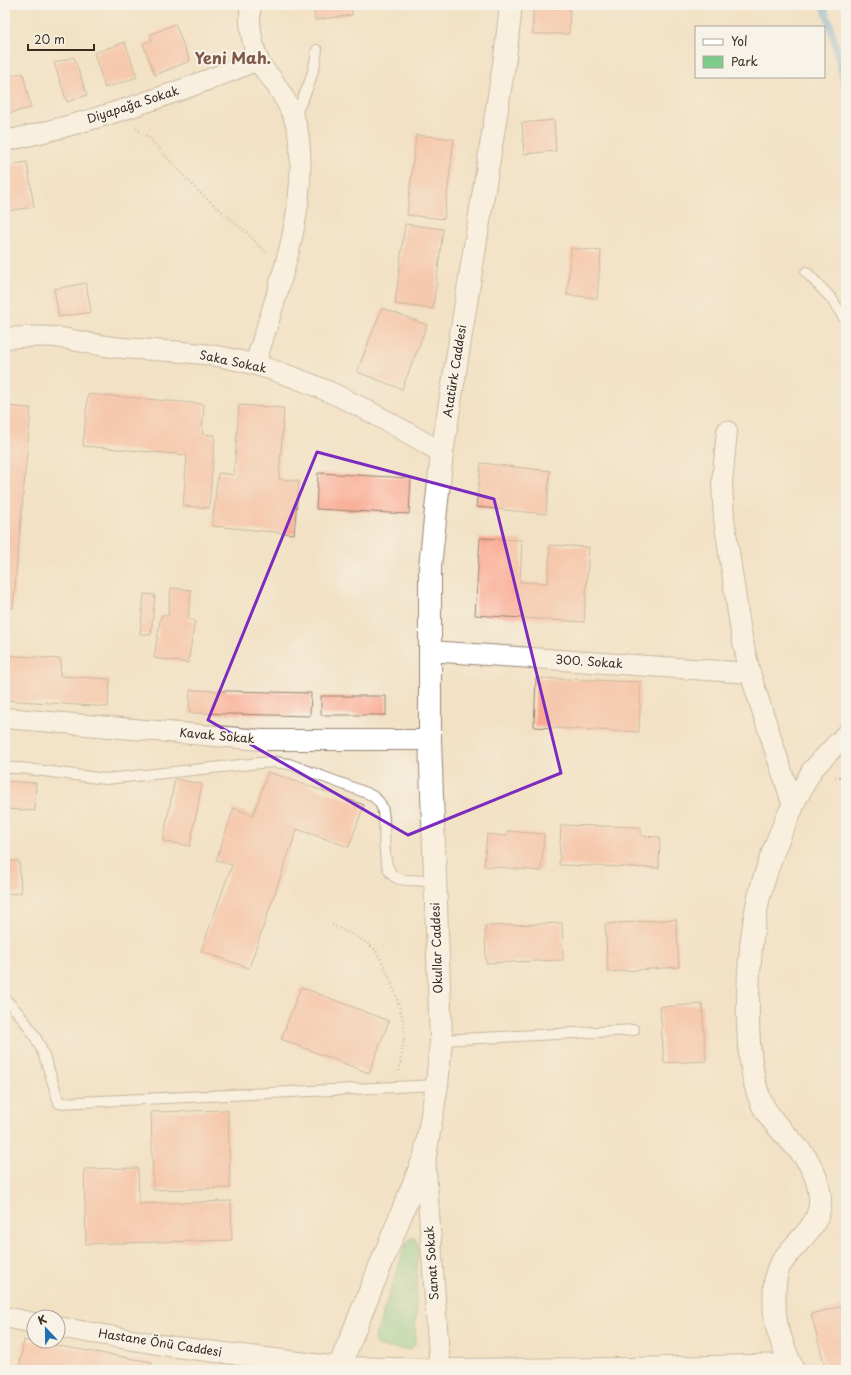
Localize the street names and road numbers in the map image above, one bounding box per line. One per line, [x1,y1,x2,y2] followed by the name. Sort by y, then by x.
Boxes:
[84,81,181,127] street label: Diyapağa Sokak
[438,323,470,419] street label: Atatürk Caddesi
[198,345,269,377] street label: Saka Sokak
[555,650,624,672] street label: 300. Sokak
[179,723,256,747] street label: Kavak Sokak
[425,902,447,994] street label: Okullar Caddesi
[419,1225,443,1301] street label: Sanat Sokak
[97,1323,223,1361] street label: Hastane Önü Caddesi

